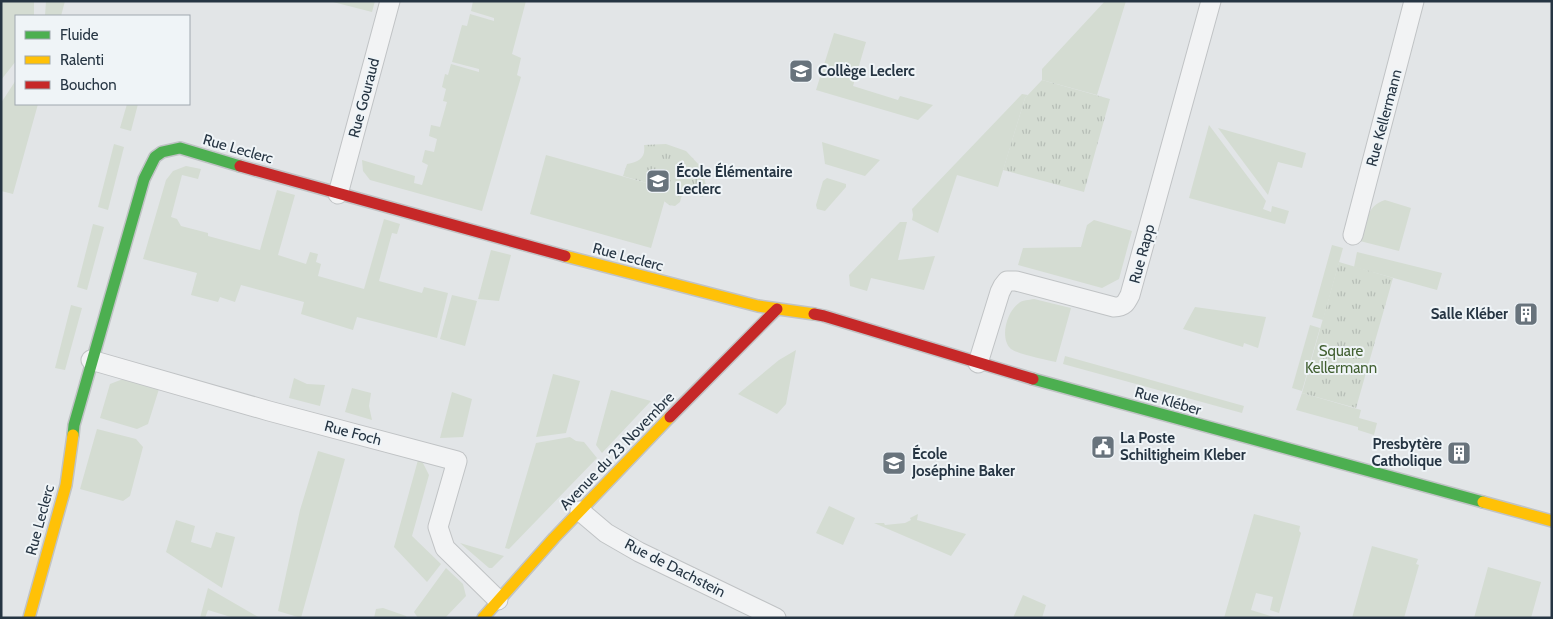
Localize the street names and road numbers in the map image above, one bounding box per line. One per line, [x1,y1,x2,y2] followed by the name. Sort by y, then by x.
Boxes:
[345,56,383,140] street label: Rue Gouraud
[1362,67,1406,169] street label: Rue Kellermann
[201,130,275,168] street label: Rue Leclerc
[1125,222,1159,286] street label: Rue Rapp
[591,239,665,275] street label: Rue Leclerc
[1133,383,1203,419] street label: Rue Kléber
[556,388,678,514] street label: Avenue du 23 Novembre
[323,417,383,449] street label: Rue Foch
[22,483,58,557] street label: Rue Leclerc
[622,535,728,601] street label: Rue de Dachstein

